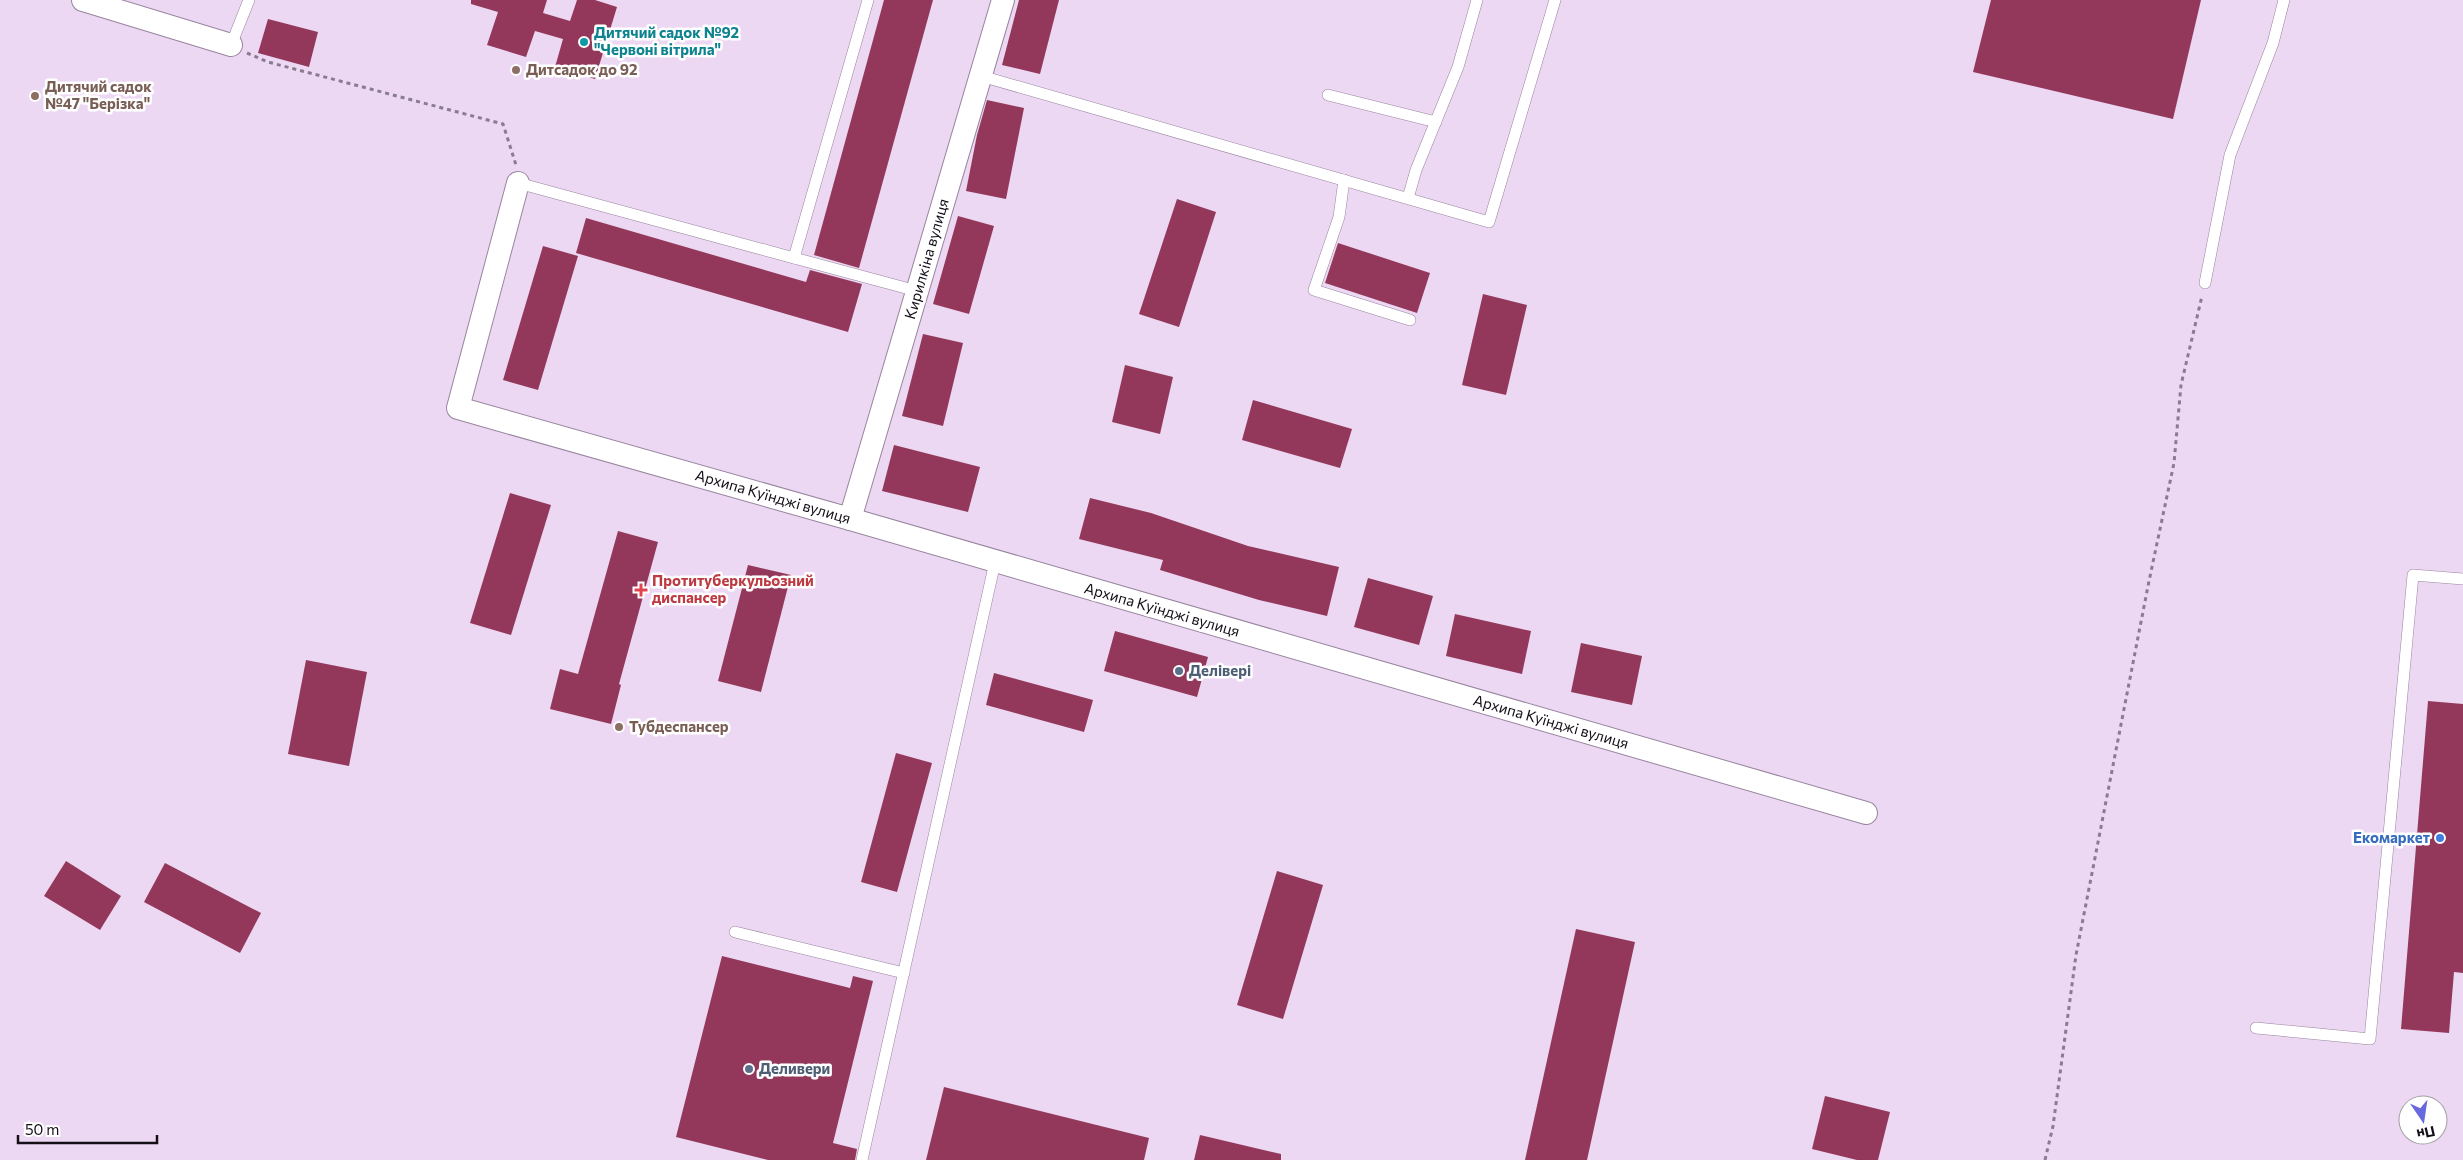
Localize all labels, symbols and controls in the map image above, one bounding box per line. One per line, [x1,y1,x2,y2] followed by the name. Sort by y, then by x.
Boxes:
[594,23,739,58] place label: Дитячий садок №92 "Червонi вiтрила"
[578,36,590,48] marker: Дитячий садок №92 "Червонi вiтрила"
[526,60,637,78] place label: Дитсадок до 92
[510,64,522,76] marker: Дитсадок до 92
[45,77,152,112] place label: Дитячий садок №47 "Берізка"
[29,90,41,102] marker: Дитячий садок №47 "Берізка"
[900,196,952,321] street label: Кирилкіна вулиця
[694,465,853,527] street label: Архипа Куїнджі вулиця
[652,571,814,606] place label: Протитуберкульозний диспансер
[1083,578,1242,640] street label: Архипа Куїнджі вулиця
[634,583,648,597] marker: Протитуберкульозний диспансер
[1189,661,1251,679] place label: Делівері
[1173,665,1185,677] marker: Делівері
[1472,690,1631,752] street label: Архипа Куїнджі вулиця
[629,717,729,735] place label: Тубдеспансер
[613,721,625,733] marker: Тубдеспансер
[2353,828,2430,846] place label: Екомаркет
[2434,832,2446,844] marker: Екомаркет
[759,1059,830,1077] place label: Деливери
[743,1063,755,1075] marker: Деливери
[2398,1095,2448,1145] north arrow
[18,1112,156,1144] scale bar
[25,1120,59,1138] text: 50 m
[2415,1123,2437,1144] text: Пн

